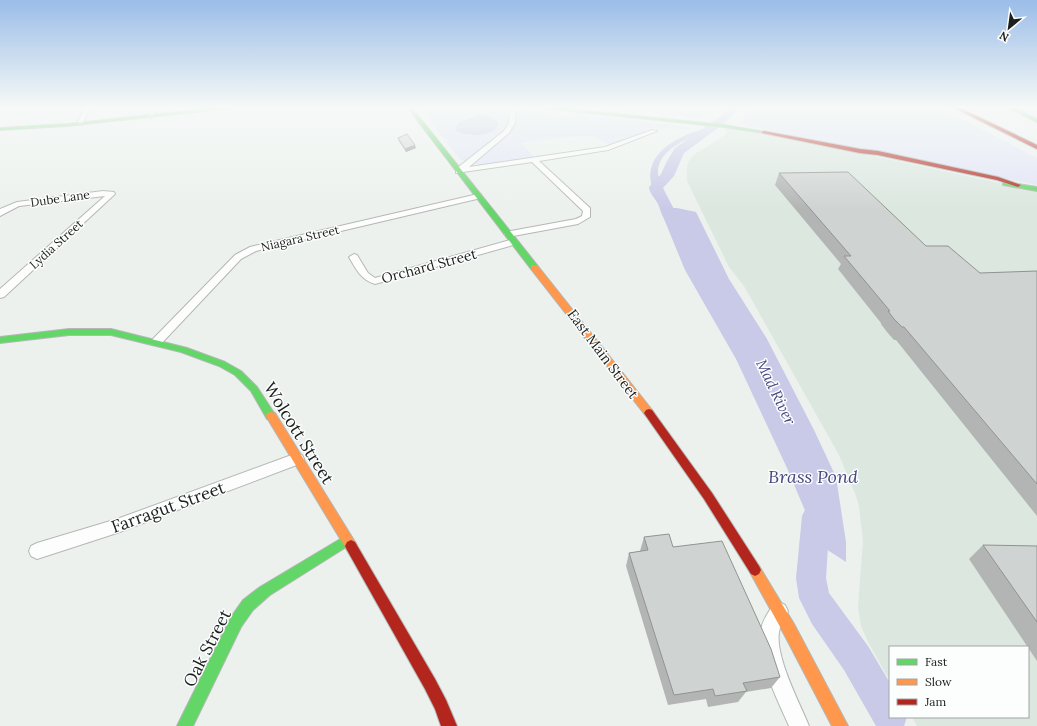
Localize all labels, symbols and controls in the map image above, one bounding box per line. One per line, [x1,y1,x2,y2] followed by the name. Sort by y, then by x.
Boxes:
[989,8,1029,48] north arrow
[997,28,1011,45] text: N
[29,186,91,210] street label: Dube Lane
[26,216,86,272] street label: Lydia Street
[259,222,341,254] street label: Niagara Street
[379,244,479,287] street label: Orchard Street
[563,306,643,403] street label: East Main Street
[752,356,800,428] water label: Mad River
[259,378,339,488] street label: Wolcott Street
[768,465,858,488] water label: Brass Pond
[108,476,228,538] street label: Farragut Street
[178,605,236,690] street label: Oak Street
[889,646,1029,718] legend
[925,654,948,669] text: Fast
[925,674,952,689] text: Slow
[924,694,946,709] text: Jam

